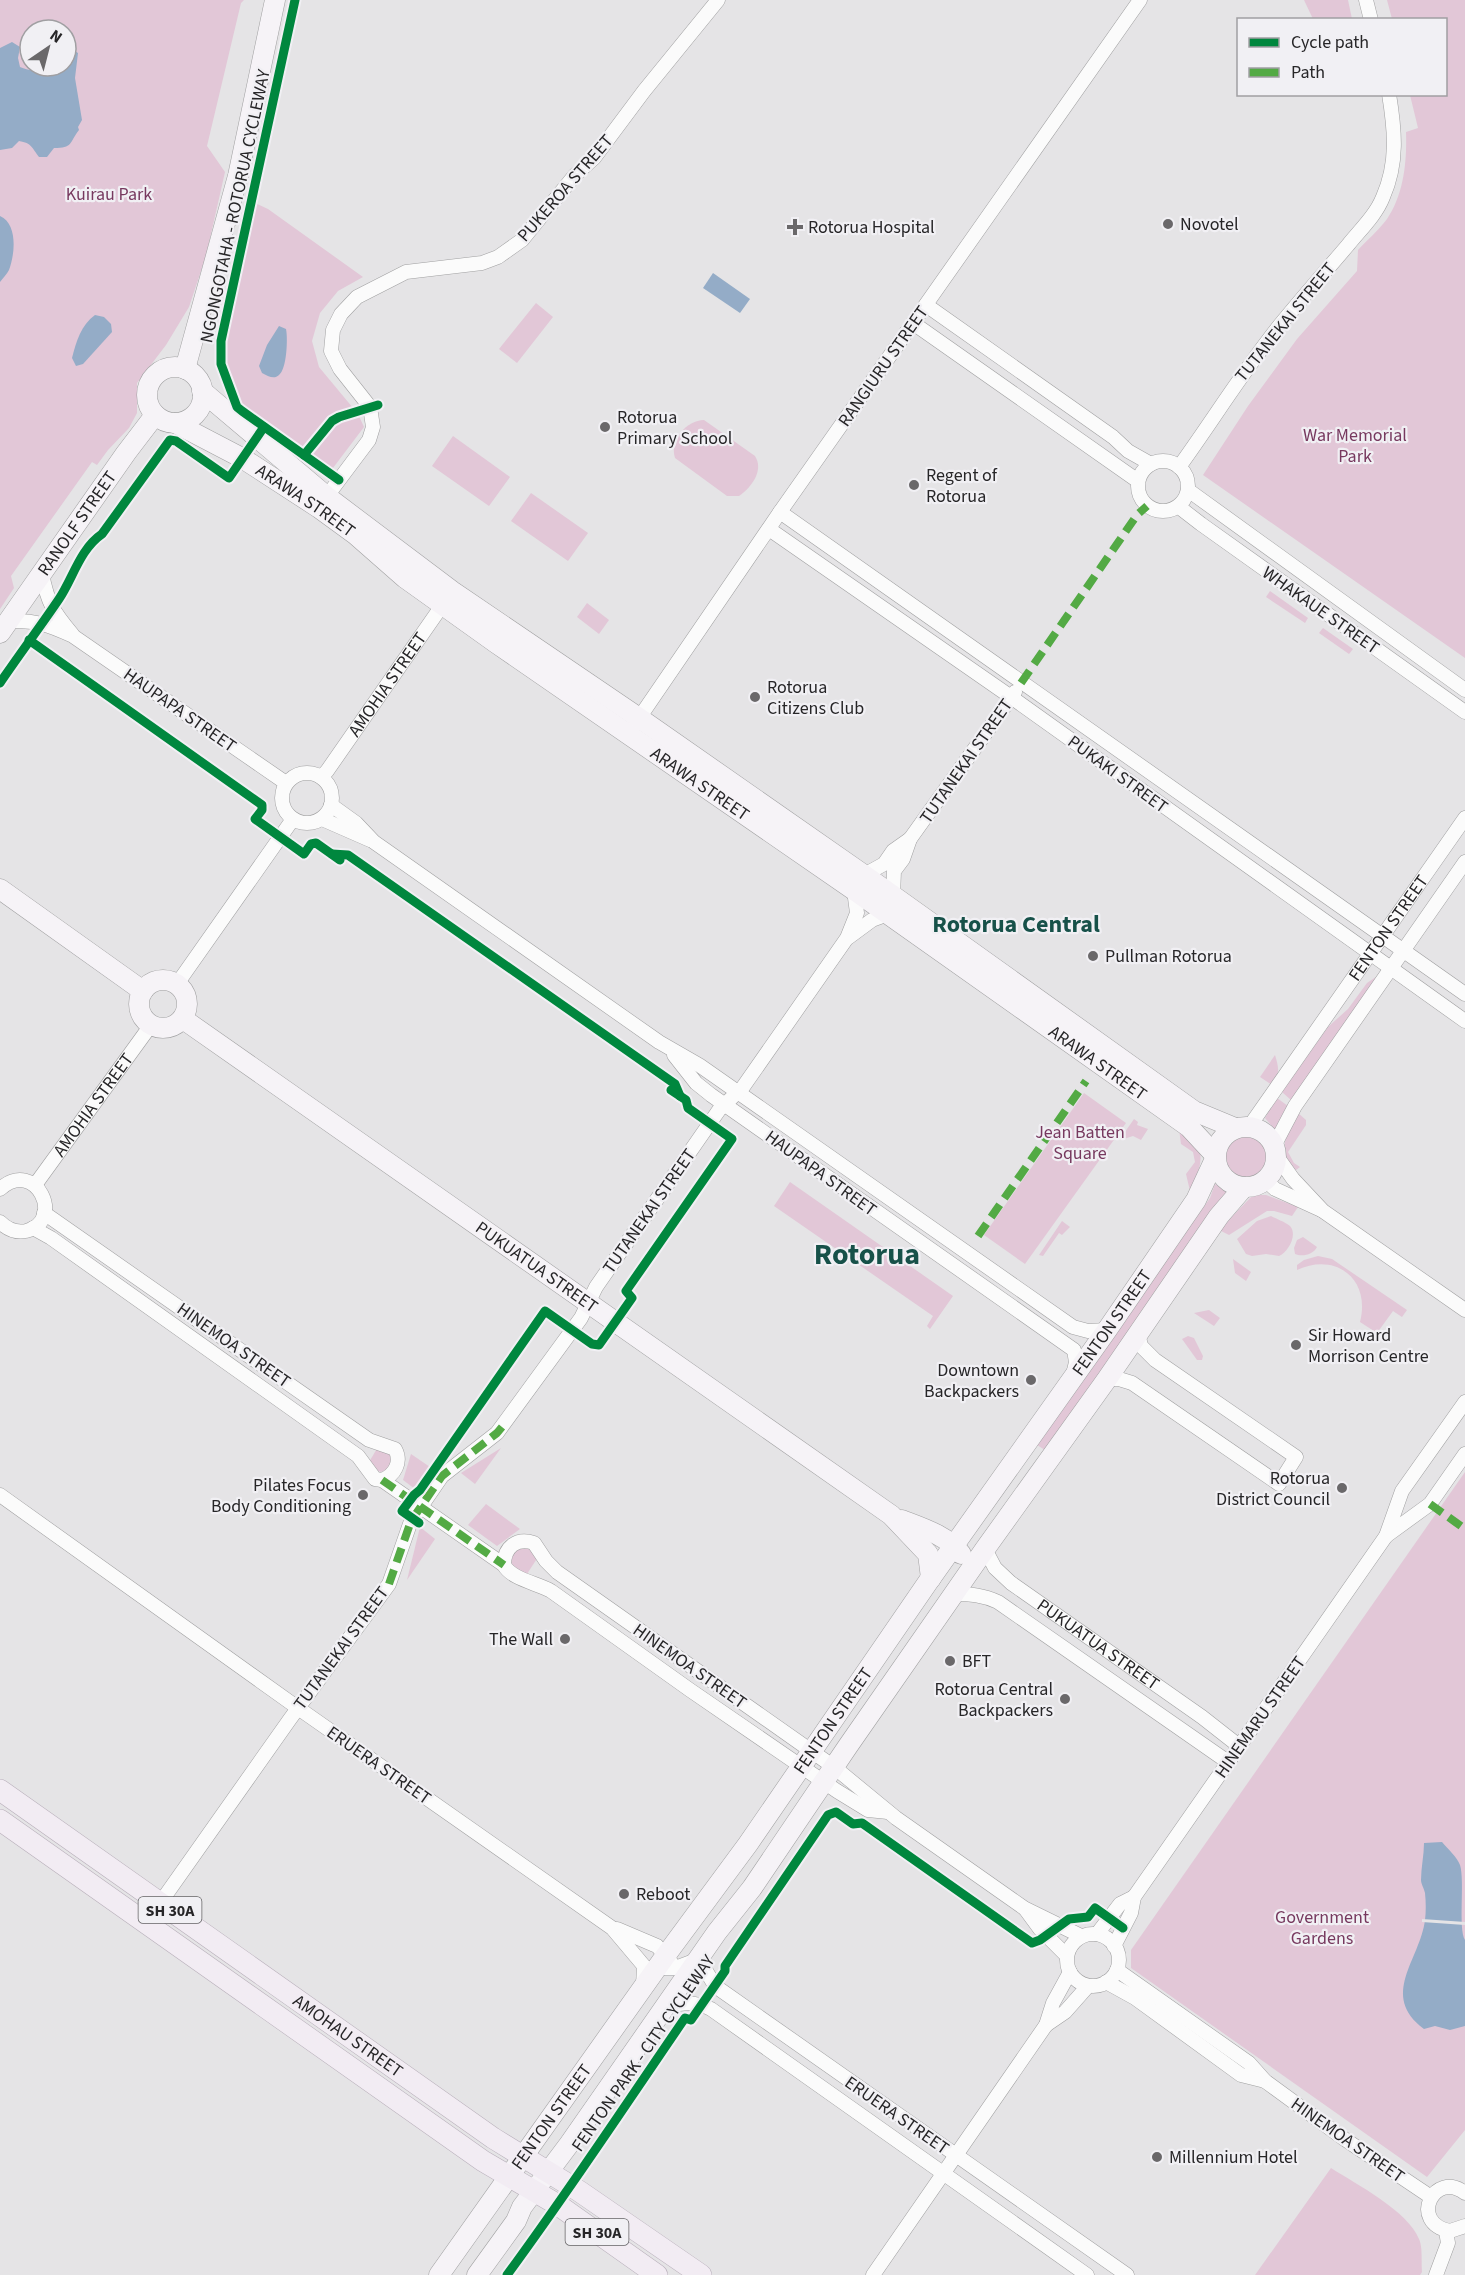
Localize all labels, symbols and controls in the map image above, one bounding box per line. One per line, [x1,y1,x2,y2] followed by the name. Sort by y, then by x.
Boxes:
[18,18,78,78] north arrow
[1237,18,1447,96] legend
[45,24,67,49] text: N
[1291,30,1369,55] text: Cycle path
[1291,60,1325,85] text: Path
[194,67,277,345] street label: NGONGOTAHA - ROTORUA CYCLEWAY
[512,129,619,247] street label: PUKEROA STREET
[66,182,152,207] park label: Kuirau Park
[1180,212,1238,237] place label: Novotel
[808,215,935,240] place label: Rotorua Hospital
[1161,217,1175,231] marker: Novotel
[786,218,804,236] marker: Rotorua Hospital
[1229,257,1342,387] street label: TUTANEKAI STREET
[832,301,935,432] street label: RANGIURU STREET
[617,405,732,451] place label: Rotorua Primary School
[598,420,612,434] marker: Rotorua Primary School
[1303,423,1407,469] park label: War Memorial Park
[251,458,360,544] street label: ARAWA STREET
[926,463,998,509] place label: Regent of Rotorua
[32,466,123,581] street label: RANOLF STREET
[907,478,921,492] marker: Regent of Rotorua
[1257,561,1385,660] street label: WHAKAUE STREET
[342,627,433,742] street label: AMOHIA STREET
[118,662,241,759] street label: HAUPAPA STREET
[767,675,864,721] place label: Rotorua Citizens Club
[748,690,762,704] marker: Rotorua Citizens Club
[914,694,1019,829] street label: TUTANEKAI STREET
[1062,730,1173,819] street label: PUKAKI STREET
[645,741,754,827] street label: ARAWA STREET
[1343,870,1435,986] street label: FENTON STREET
[932,907,1100,942] district label: Rotorua Central
[1105,944,1232,969] place label: Pullman Rotorua
[1086,949,1100,963] marker: Pullman Rotorua
[1043,1020,1152,1107] street label: ARAWA STREET
[47,1048,140,1162] street label: AMOHIA STREET
[1035,1120,1125,1166] park label: Jean Batten Square
[760,1124,882,1223] street label: HAUPAPA STREET
[597,1144,702,1279] street label: TUTANEKAI STREET
[470,1216,603,1319] street label: PUKUATUA STREET
[814,1233,920,1276] district label: Rotorua
[1066,1264,1158,1381] street label: FENTON STREET
[172,1297,296,1394] street label: HINEMOA STREET
[1308,1323,1429,1369] place label: Sir Howard Morrison Centre
[1289,1338,1303,1352] marker: Sir Howard Morrison Centre
[924,1358,1019,1404] place label: Downtown Backpackers
[1024,1373,1038,1387] marker: Downtown Backpackers
[1216,1466,1330,1512] place label: Rotorua District Council
[211,1473,351,1519] place label: Pilates Focus Body Conditioning
[1335,1481,1349,1495] marker: Rotorua District Council
[356,1488,370,1502] marker: Pilates Focus Body Conditioning
[288,1581,395,1715] street label: TUTANEKAI STREET
[1032,1593,1165,1697] street label: PUKUATUA STREET
[628,1618,752,1715] street label: HINEMOA STREET
[489,1627,553,1652] place label: The Wall
[558,1632,572,1646] marker: The Wall
[962,1649,991,1674] place label: BFT
[1209,1651,1312,1783] street label: HINEMARU STREET
[943,1654,957,1668] marker: BFT
[788,1662,879,1779] street label: FENTON STREET
[935,1677,1053,1723] place label: Rotorua Central Backpackers
[1058,1692,1072,1706] marker: Rotorua Central Backpackers
[322,1720,436,1811] street label: ERUERA STREET
[636,1882,690,1907] place label: Reboot
[617,1887,631,1901] marker: Reboot
[138,1897,201,1923] road number: SH 30A
[1275,1905,1369,1951] park label: Government Gardens
[566,1950,721,2157] street label: FENTON PARK - CITY CYCLEWAY
[288,1989,408,2084] street label: AMOHAU STREET
[505,2059,598,2175] street label: FENTON STREET
[840,2070,954,2161] street label: ERUERA STREET
[1286,2092,1410,2189] street label: HINEMOA STREET
[1169,2145,1298,2170] place label: Millennium Hotel
[1150,2150,1164,2164] marker: Millennium Hotel
[566,2219,628,2245] road number: SH 30A

